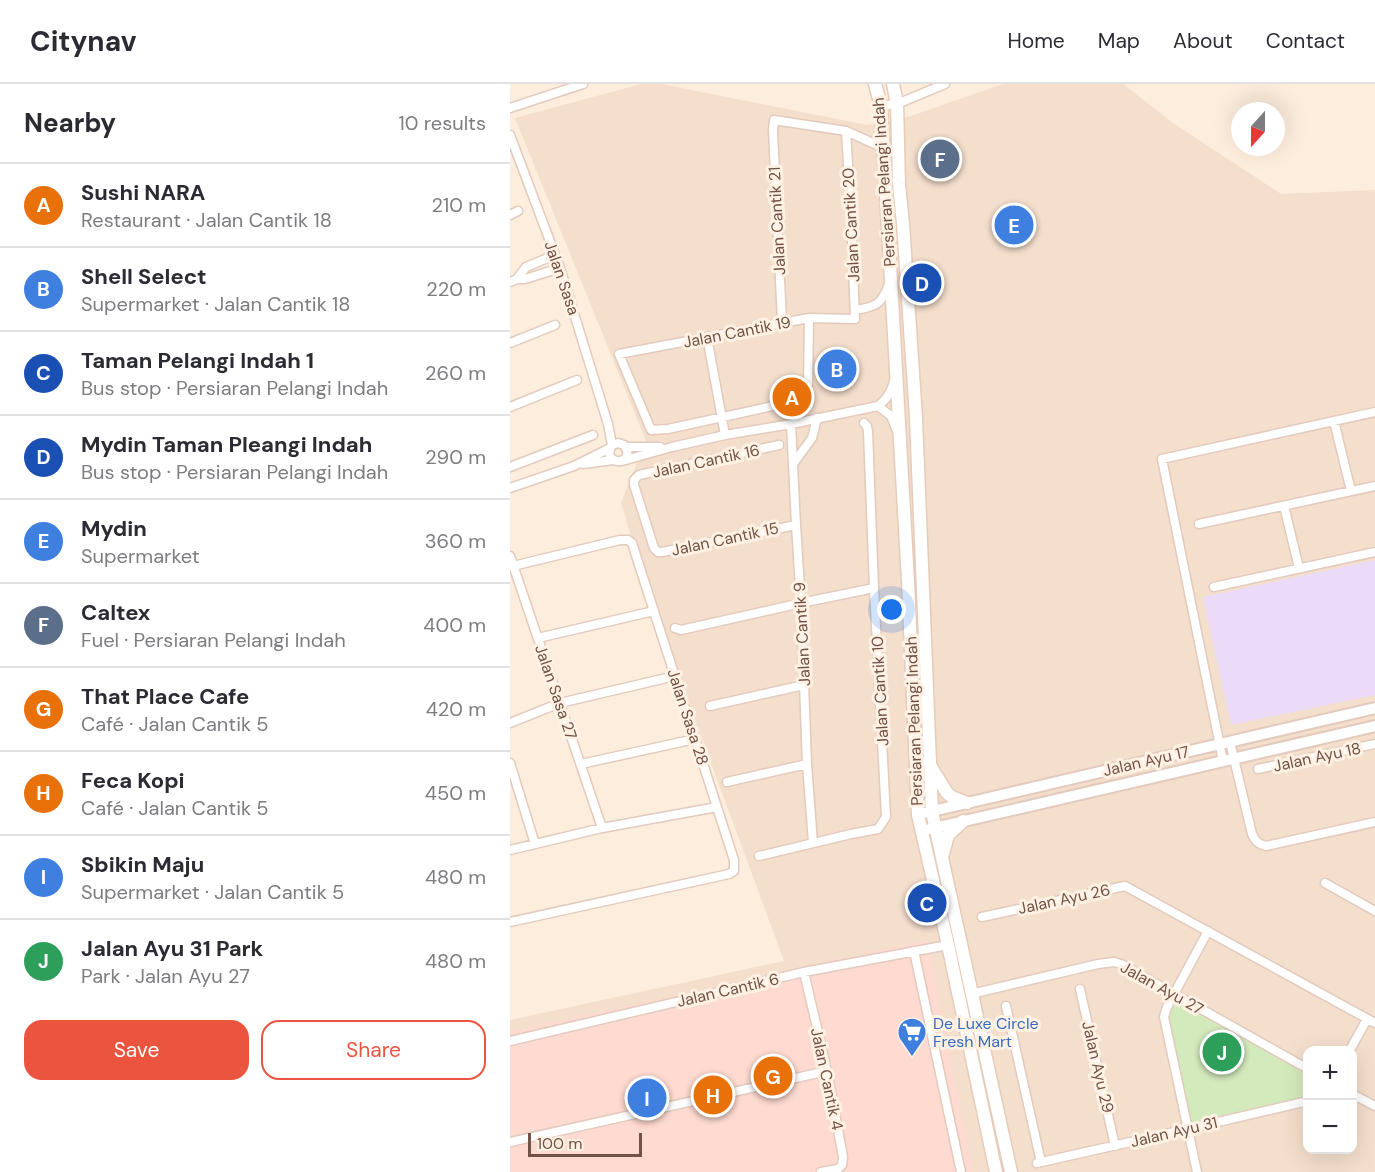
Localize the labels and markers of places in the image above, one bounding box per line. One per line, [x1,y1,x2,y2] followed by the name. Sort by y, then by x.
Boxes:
[920,136,960,182] pin: F
[994,202,1034,248] pin: E
[902,260,942,306] pin: D
[818,346,856,392] pin: B
[772,374,812,420] pin: A
[908,880,946,926] pin: C
[933,1013,1039,1052] place label: De Luxe Circle Fresh Mart
[896,1016,928,1058] supermarket icon: De Luxe Circle Fresh Mart
[1202,1030,1242,1074] pin: J
[754,1054,792,1098] pin: G
[694,1072,732,1118] pin: H
[628,1076,666,1120] pin: I

